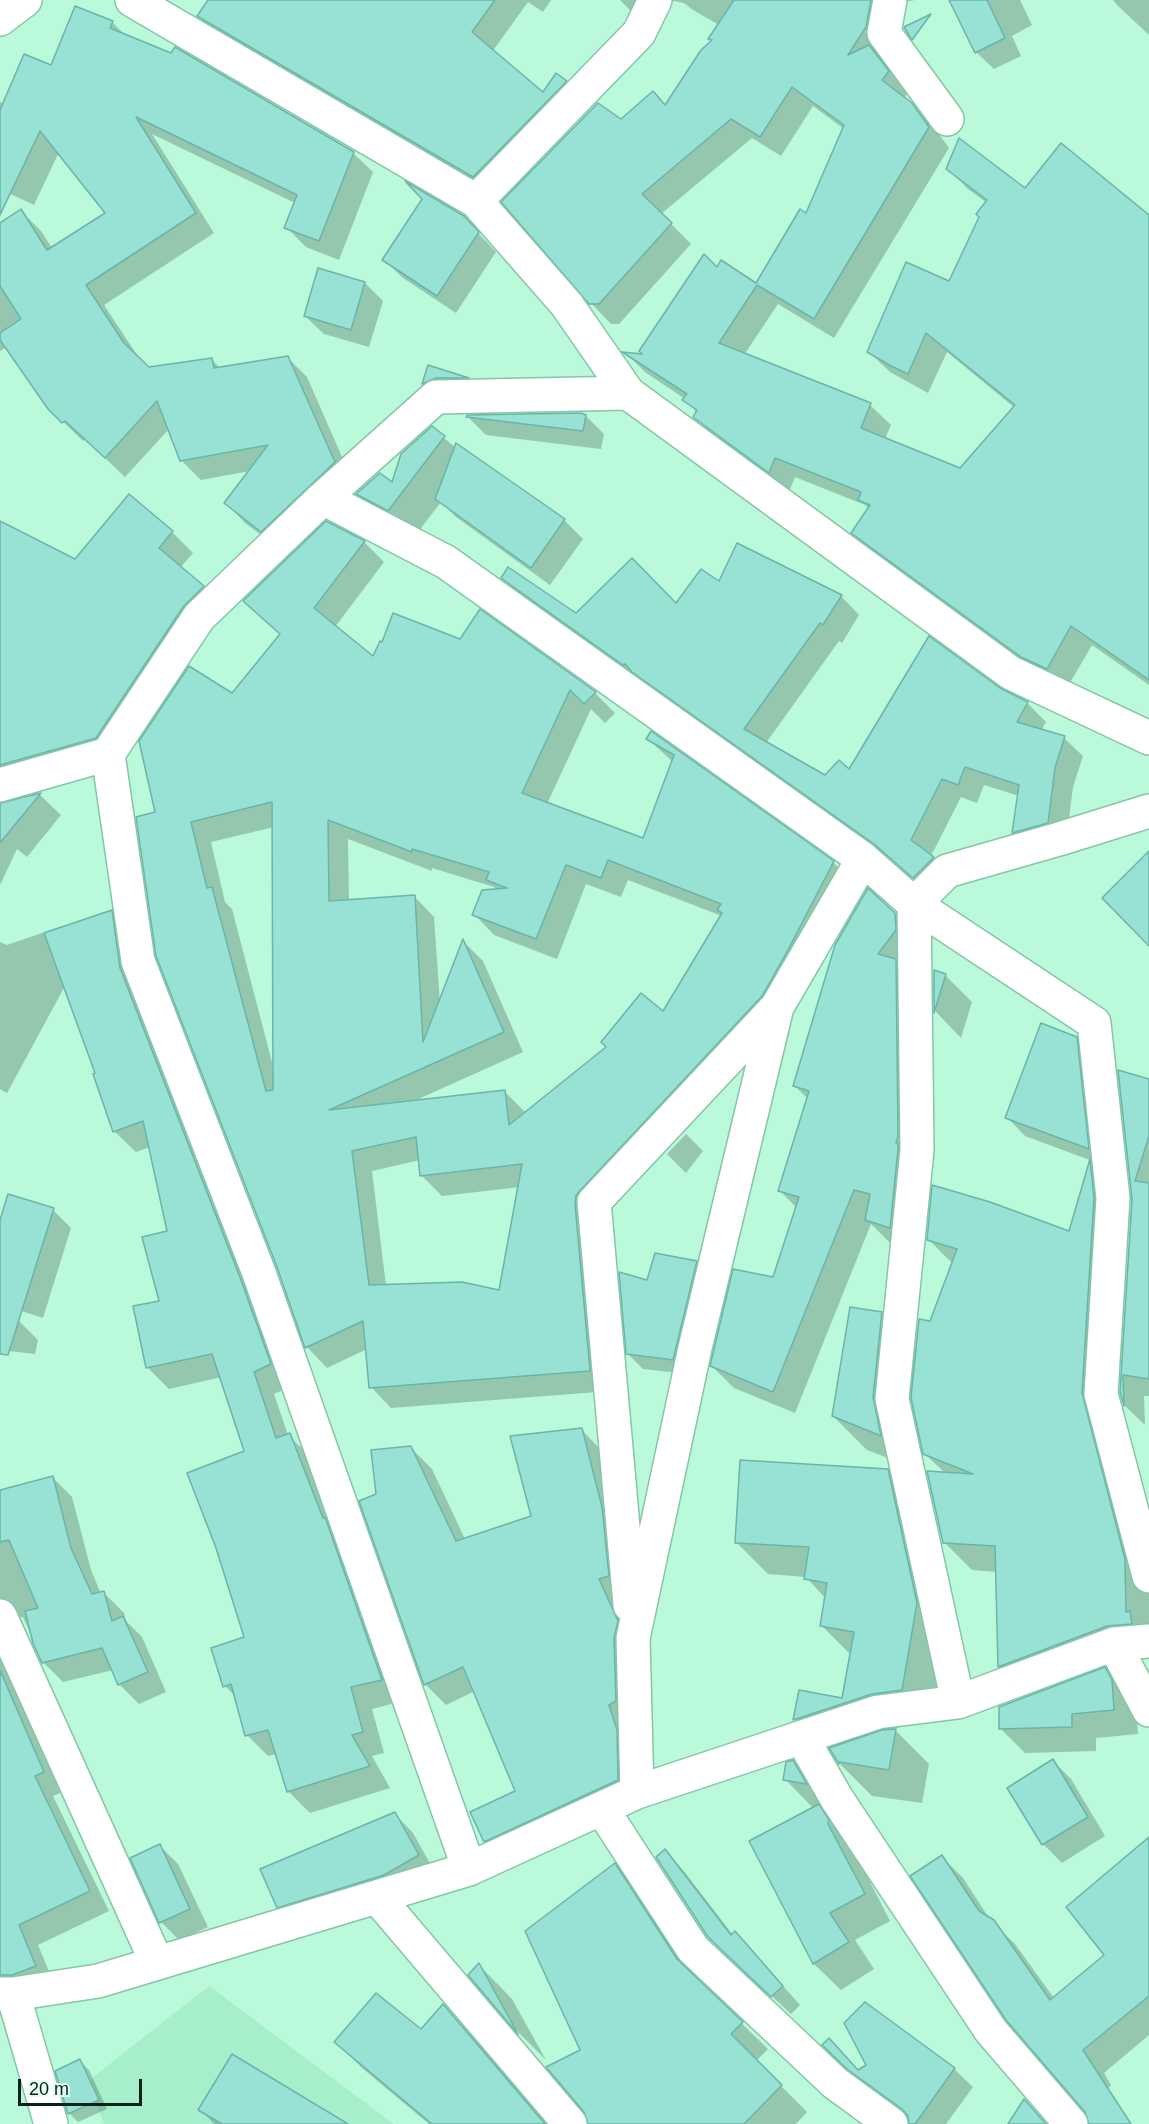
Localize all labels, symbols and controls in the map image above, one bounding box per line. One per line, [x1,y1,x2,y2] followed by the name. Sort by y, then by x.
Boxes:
[21,2067,146,2105] scale bar
[29,2079,69,2099] text: 20 m

